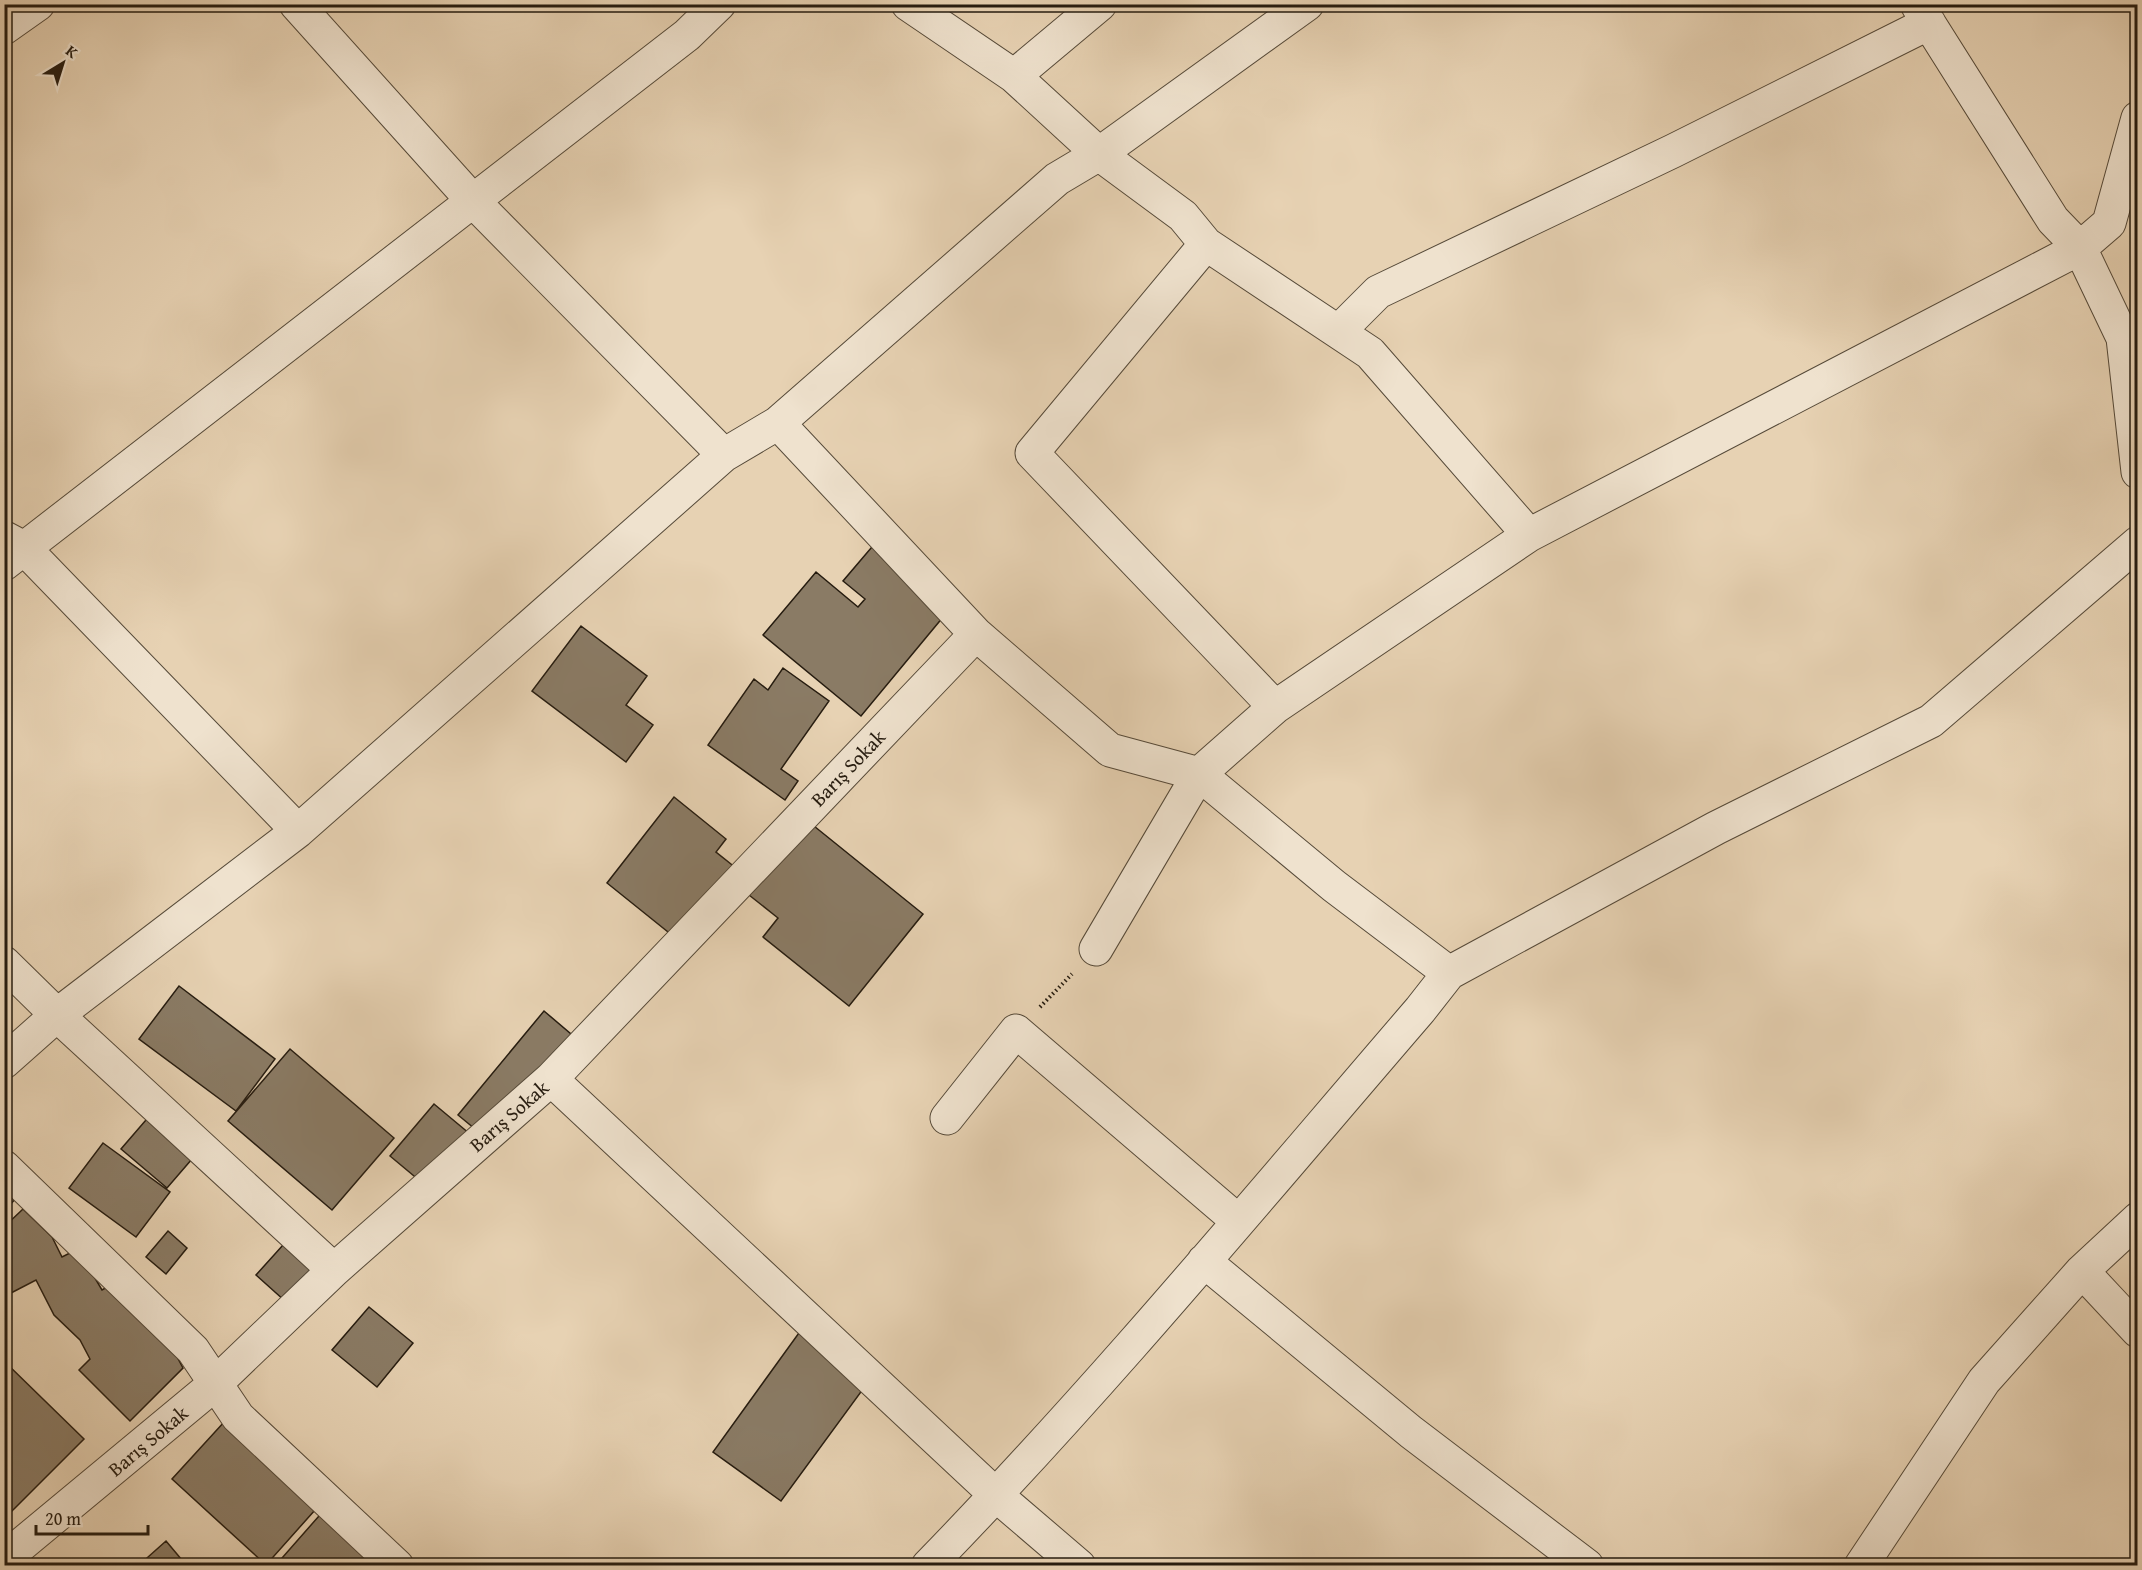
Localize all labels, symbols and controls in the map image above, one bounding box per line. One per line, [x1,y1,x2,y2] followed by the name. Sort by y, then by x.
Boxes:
[33,33,93,93] north arrow
[61,39,84,64] text: K
[804,722,892,813] street label: Barış Sokak
[463,1072,555,1158] street label: Barış Sokak
[101,1398,195,1483] street label: Barış Sokak
[36,1498,148,1536] scale bar
[45,1505,81,1532] text: 20 m

